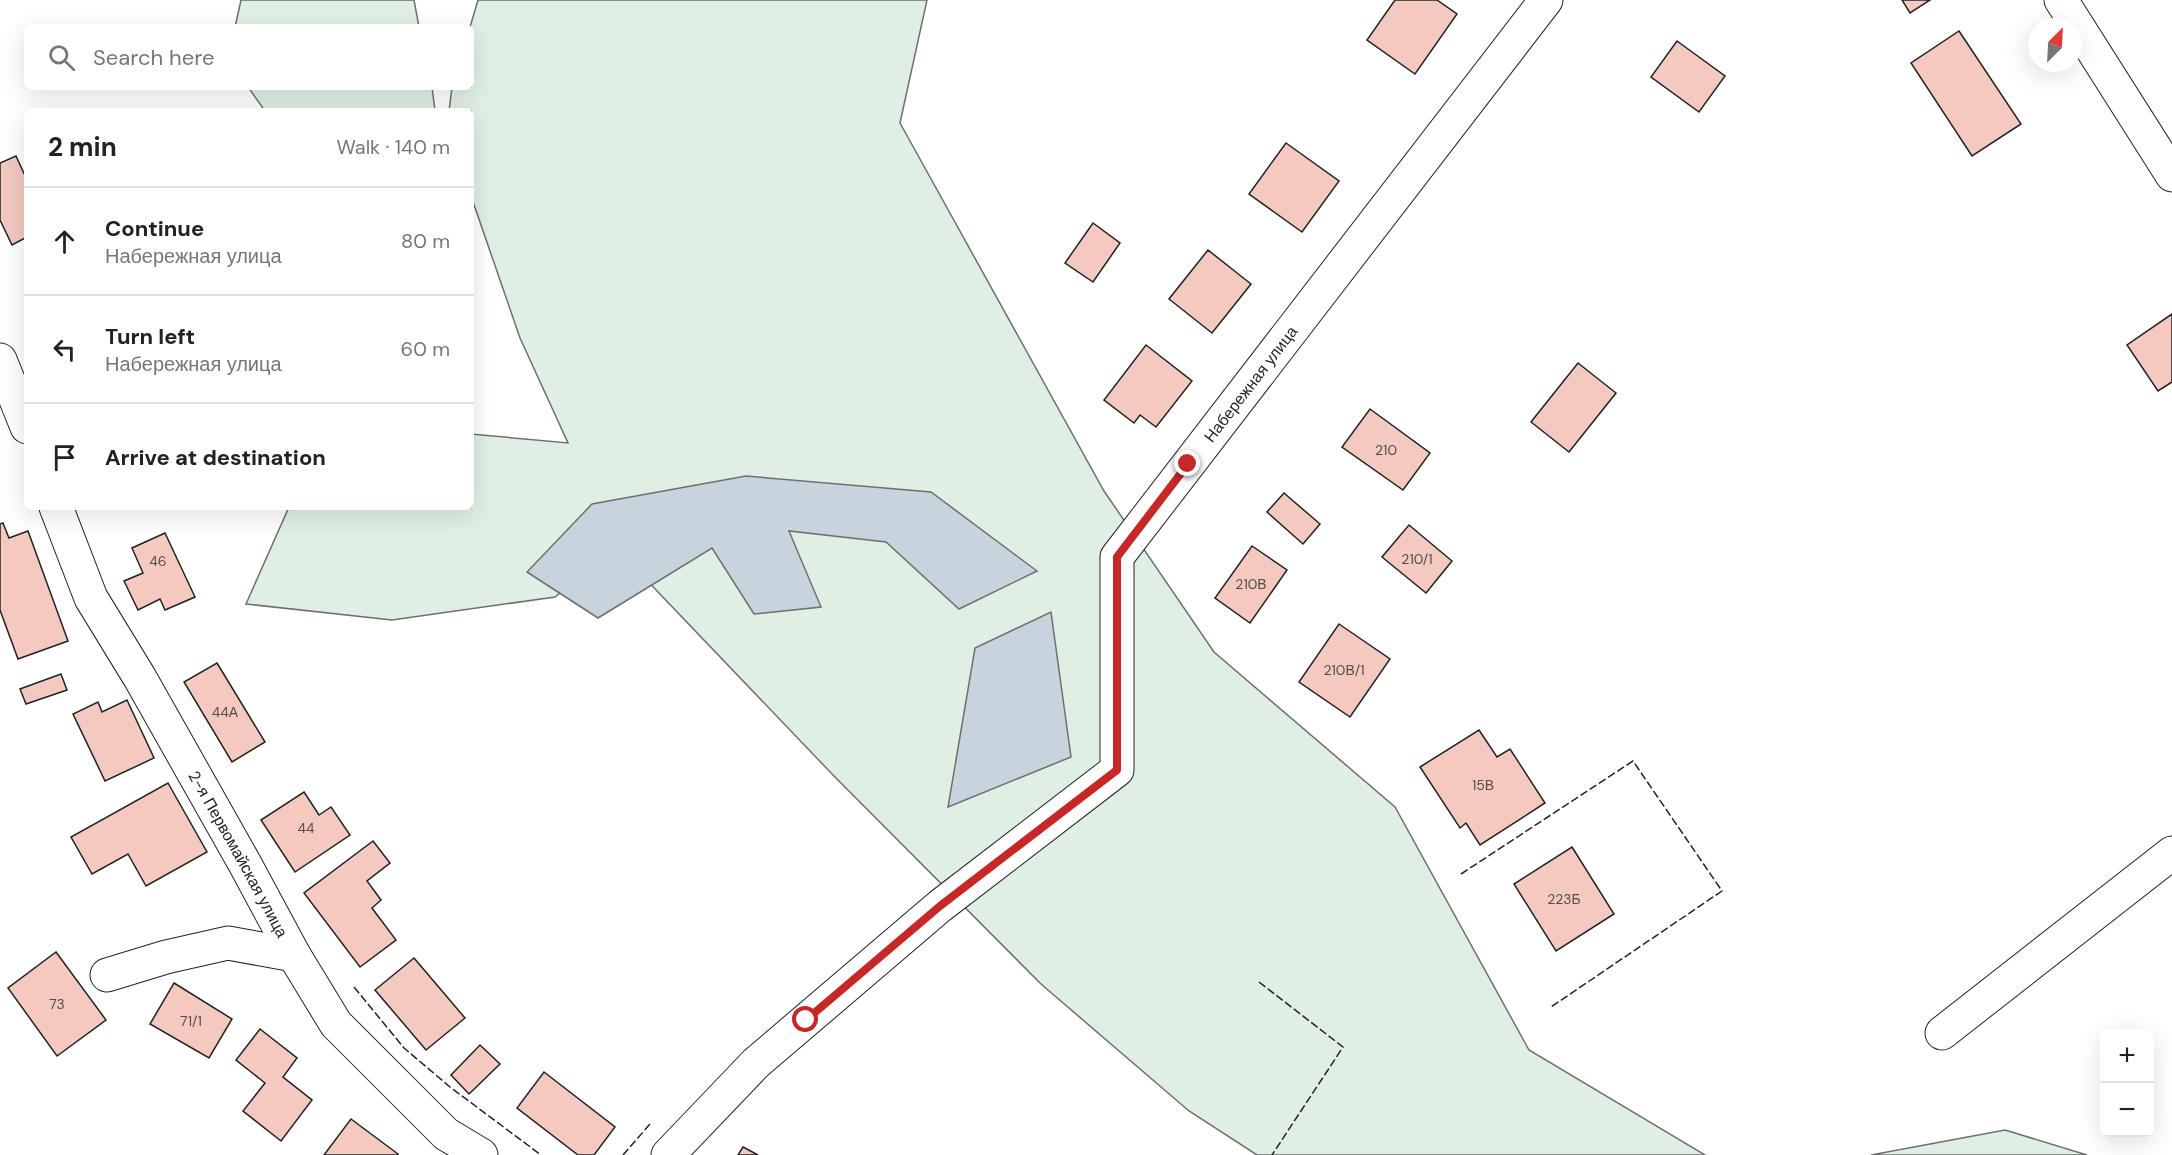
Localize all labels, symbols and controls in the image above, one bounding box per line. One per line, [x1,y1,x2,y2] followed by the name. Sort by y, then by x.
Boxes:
[2028,18,2082,72] north arrow
[24,24,474,90] search box
[45,41,78,74] icon: search
[93,43,214,72] text: Search here
[48,130,117,164] text: 2 min
[336,134,450,160] text: Walk · 140 m
[105,214,204,243] text: Continue
[48,225,81,258] icon: ahead
[401,228,450,254] text: 80 m
[105,243,282,269] text: Набережная улица
[105,322,195,351] text: Turn left
[1199,322,1302,447] street label: Набережная улица
[48,333,81,366] icon: left
[401,336,450,362] text: 60 m
[105,351,282,377] text: Набережная улица
[48,441,81,474] icon: arrive
[1375,441,1397,459] house number: 210
[105,443,326,472] text: Arrive at destination
[1174,450,1200,476] route end
[1401,550,1433,568] house number: 210/1
[149,552,167,570] house number: 46
[1235,575,1267,593] house number: 210В
[1323,661,1365,679] house number: 210В/1
[212,703,239,721] house number: 44А
[184,767,293,941] street label: 2-я Первомайская улица
[1472,776,1494,794] house number: 15В
[298,819,315,837] house number: 44
[1547,890,1581,908] house number: 223Б
[49,995,65,1013] house number: 73
[792,1006,818,1032] route start
[180,1012,202,1030] house number: 71/1
[2100,1029,2154,1137] map controls
[2100,1029,2154,1083] button: +
[2100,1083,2154,1137] button: −

